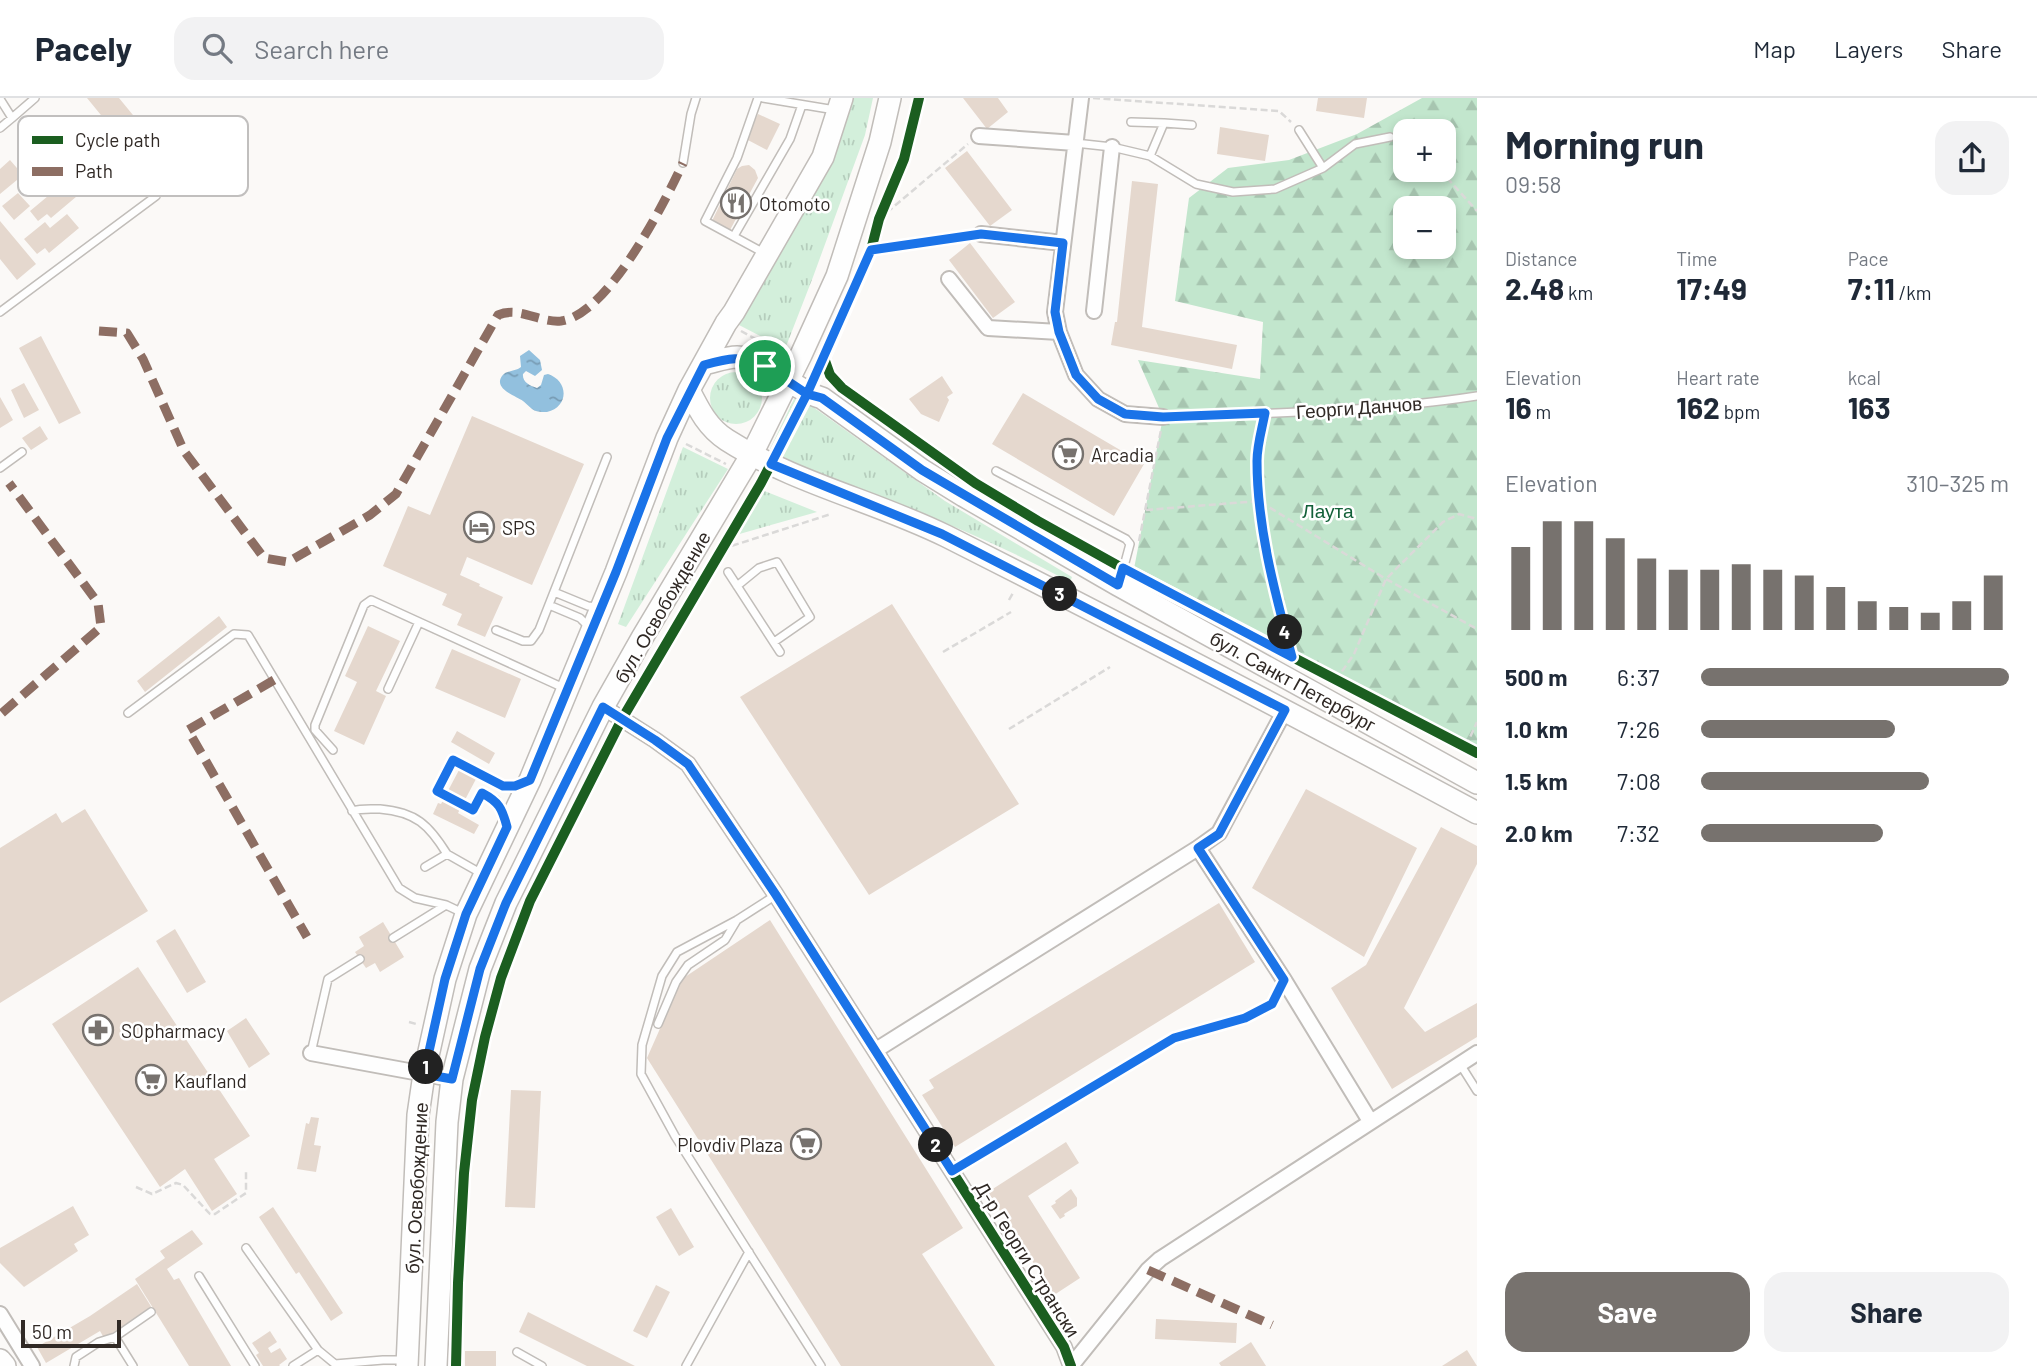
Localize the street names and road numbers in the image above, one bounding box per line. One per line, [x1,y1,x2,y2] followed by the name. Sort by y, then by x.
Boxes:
[1295,391,1423,423] street label: Георги Данчов
[609,527,715,687] street label: бул. Освобождение
[1206,626,1380,736] street label: бул. Санкт Петербург
[400,1102,432,1274] street label: бул. Освобождение
[971,1177,1085,1341] street label: Д-р Георги Странски

